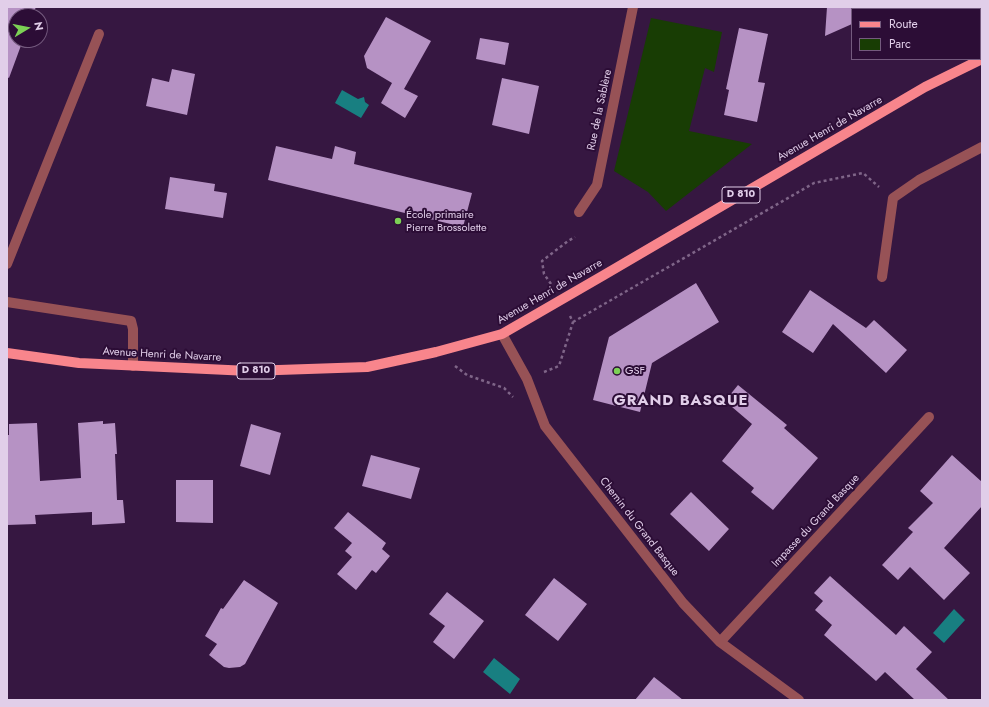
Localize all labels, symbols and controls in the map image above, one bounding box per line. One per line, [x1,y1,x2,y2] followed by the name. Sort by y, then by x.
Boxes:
[8,8,48,48] north arrow
[851,8,981,60] legend
[889,15,918,33] text: Route
[30,20,47,32] text: N
[889,35,911,53] text: Parc
[585,68,615,152] street label: Rue de la Sablère
[775,94,885,164] street label: Avenue Henri de Navarre
[722,187,760,203] road number: D 810
[406,208,487,234] place label: École primaire Pierre Brossolette
[393,216,403,226] marker: École primaire Pierre Brossolette
[495,257,605,327] street label: Avenue Henri de Navarre
[102,345,222,365] street label: Avenue Henri de Navarre
[237,363,275,379] road number: D 810
[625,364,645,378] place label: GSF
[612,366,622,376] marker: GSF
[614,392,748,410] district label: GRAND BASQUE
[769,472,863,570] street label: Impasse du Grand Basque
[596,475,682,579] street label: Chemin du Grand Basque

